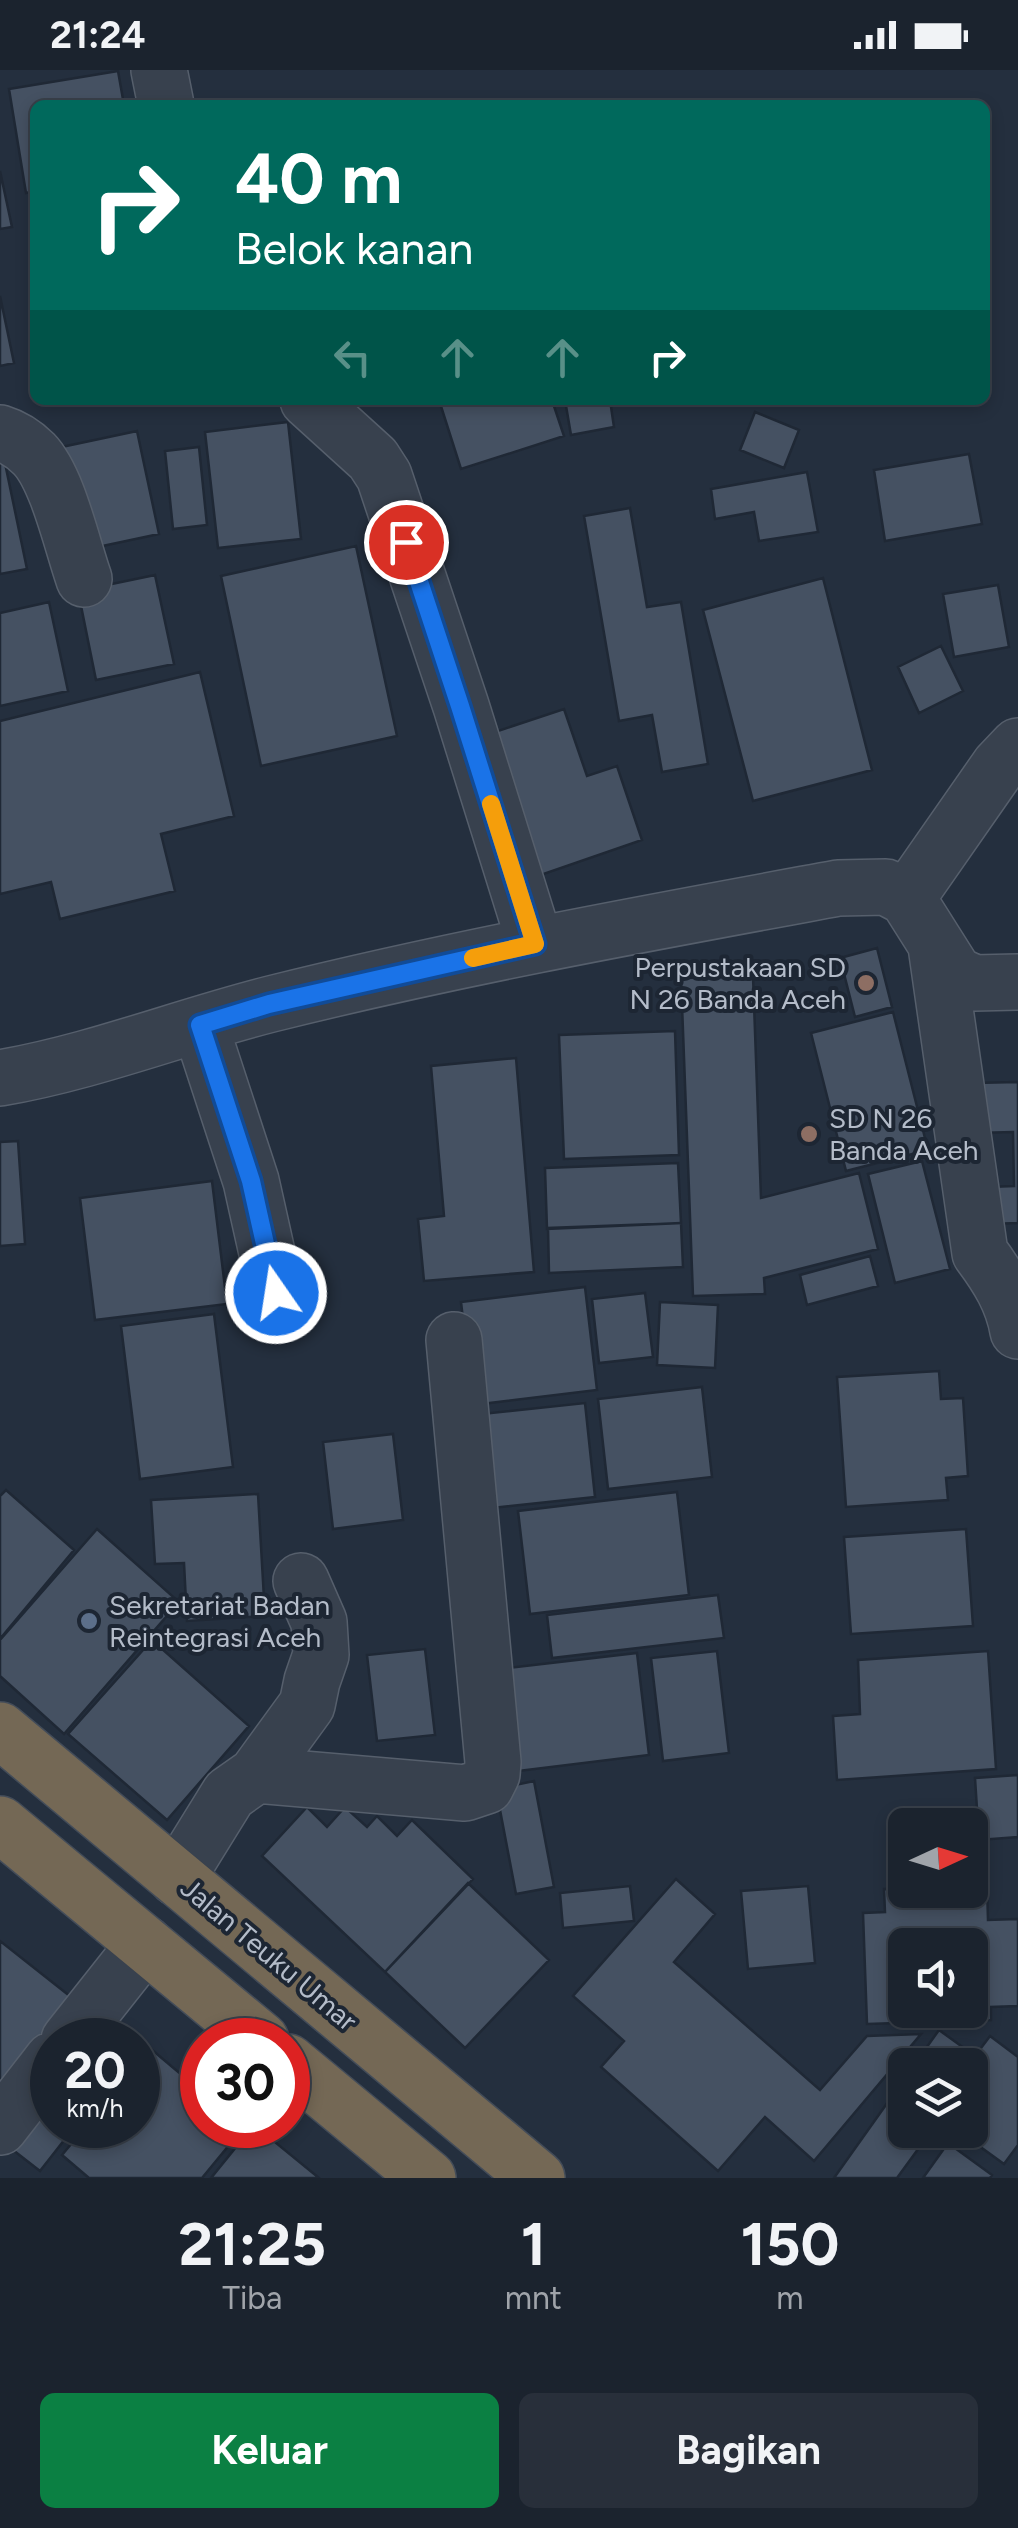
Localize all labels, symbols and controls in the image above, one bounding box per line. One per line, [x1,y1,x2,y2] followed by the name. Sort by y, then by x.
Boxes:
[50,12,146,58] text: 21:24
[235,136,402,221] text: 40 m
[70,140,200,270] icon: right
[235,221,473,275] text: Belok kanan
[325,330,380,385] icon: left
[430,330,485,385] icon: ahead
[535,330,590,385] icon: ahead
[640,330,695,385] icon: right
[364,500,449,585] pin
[379,515,434,570] icon: arrive
[630,950,846,1016] place label: Perpustakaan SD N 26 Banda Aceh
[855,972,877,994] marker: Perpustakaan SD N 26 Banda Aceh
[829,1101,978,1167] place label: SD N 26 Banda Aceh
[798,1123,820,1145] marker: SD N 26 Banda Aceh
[224,1241,328,1345] position arrow
[109,1588,330,1654] place label: Sekretariat Badan Reintegrasi Aceh
[78,1610,100,1632] marker: Sekretariat Badan Reintegrasi Aceh
[888,1808,988,1908] north arrow
[888,1808,988,2148] map controls
[174,1870,365,2038] street label: Jalan Teuku Umar
[888,1928,988,2028] button: sound
[180,2018,310,2148] speed limit sign: 30
[64,2040,126,2101] text: 20
[888,2048,988,2148] button: layers
[66,2093,124,2123] text: km/h
[179,2208,326,2280] text: 21:25
[521,2208,546,2280] text: 1
[740,2208,839,2280] text: 150
[222,2279,282,2317] text: Tiba
[505,2279,562,2317] text: mnt
[776,2279,804,2317] text: m
[40,2393,499,2508] button: Keluar
[519,2393,978,2508] button: Bagikan

